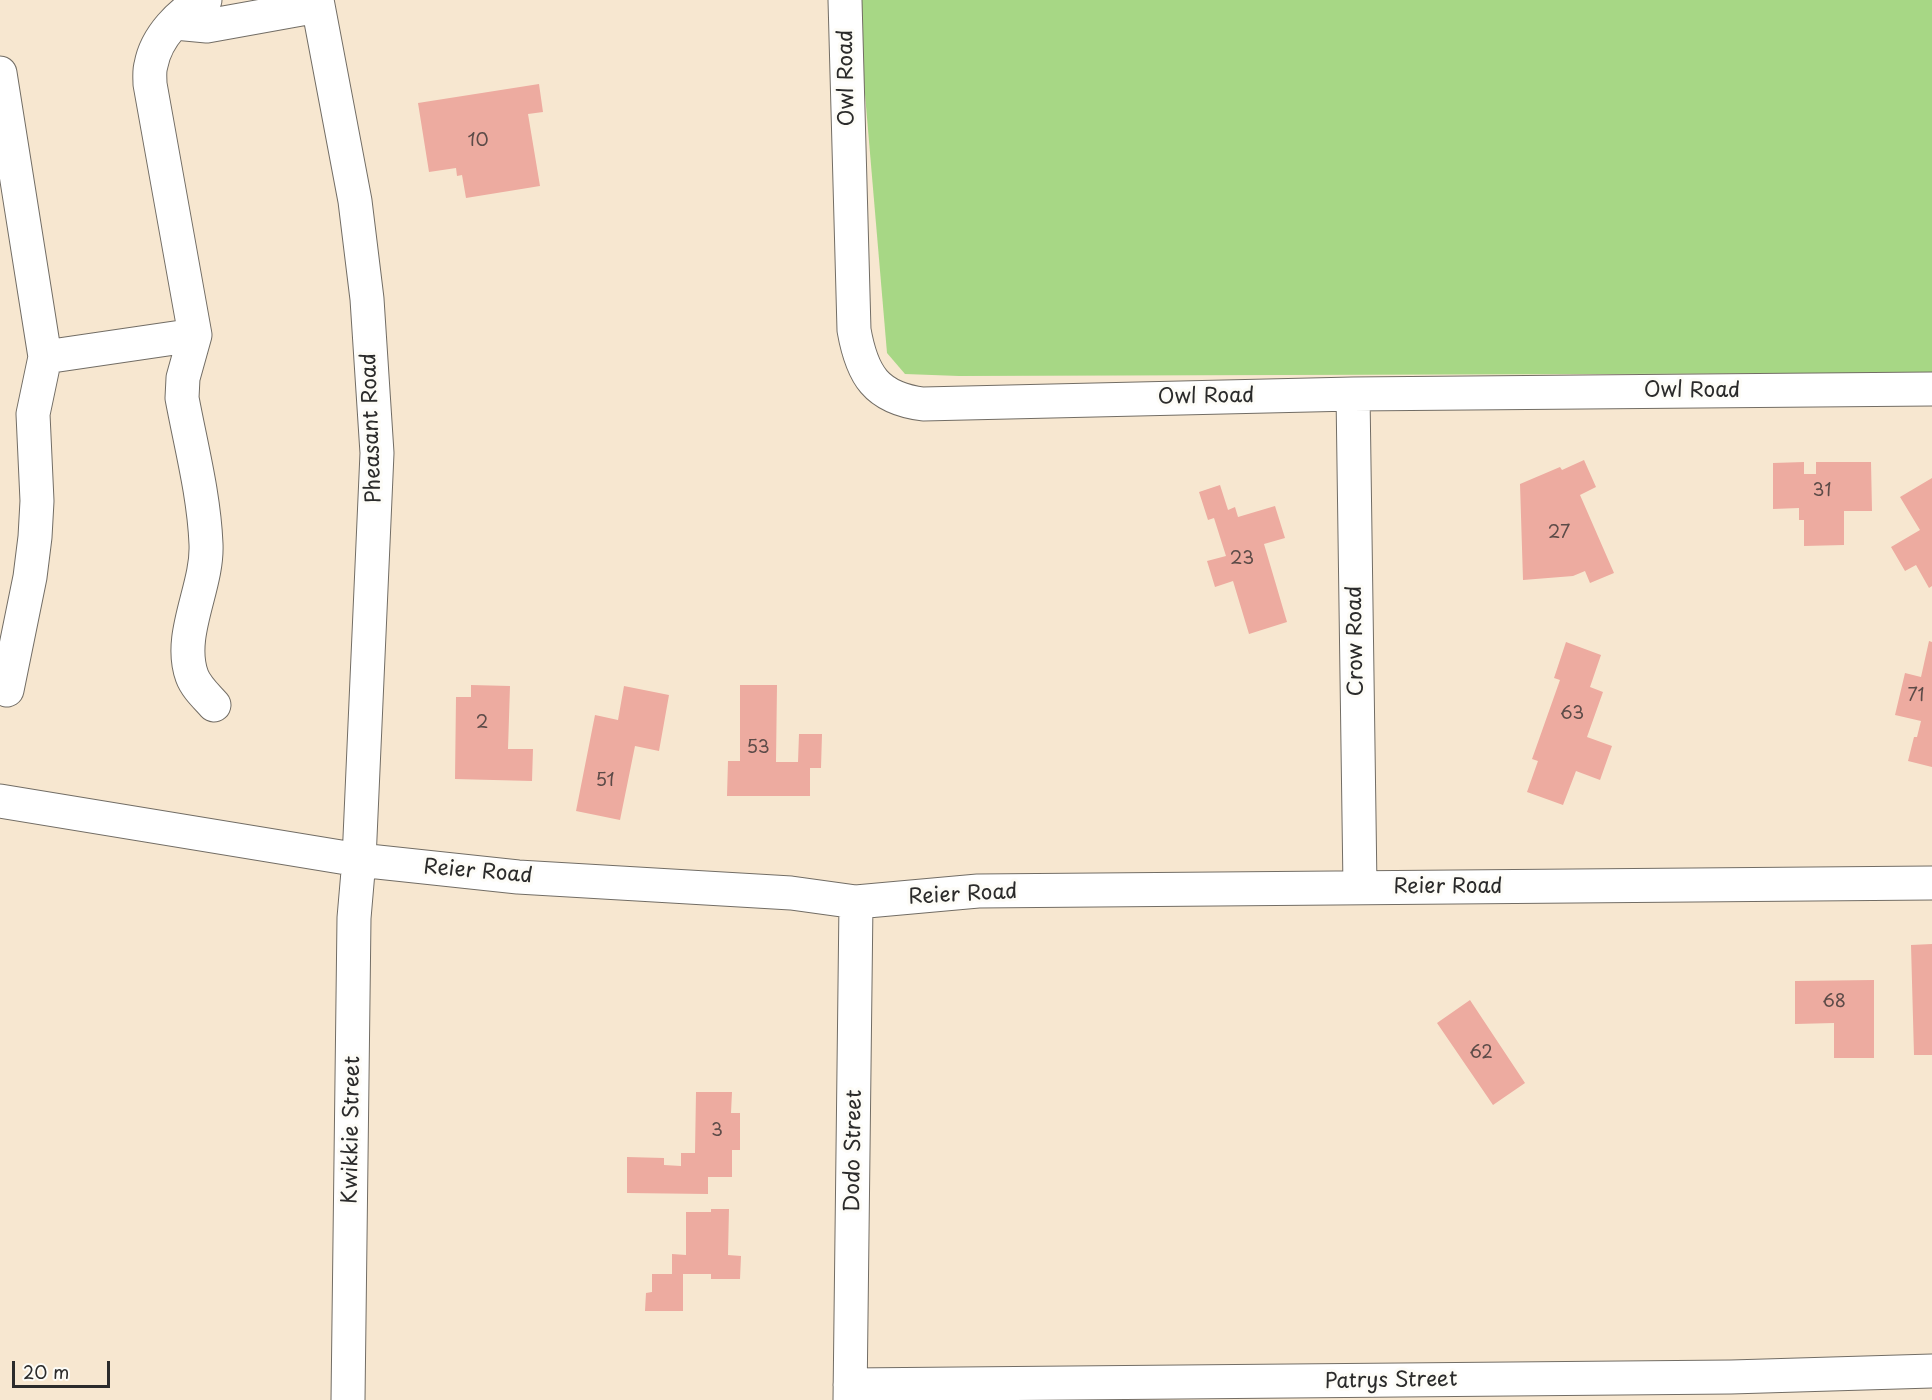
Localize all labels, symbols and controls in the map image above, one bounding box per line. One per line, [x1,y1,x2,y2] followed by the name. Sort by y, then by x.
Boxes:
[834,29,860,127] street label: Owl Road
[467,130,489,152] house number: 10
[357,352,387,504] street label: Pheasant Road
[1644,378,1740,404] street label: Owl Road
[1157,384,1255,410] street label: Owl Road
[1813,480,1831,502] house number: 31
[1548,522,1570,544] house number: 27
[1230,548,1254,570] house number: 23
[1342,585,1370,697] street label: Crow Road
[1908,685,1924,707] house number: 71
[1560,703,1584,725] house number: 63
[476,712,488,734] house number: 2
[746,737,770,759] house number: 53
[595,770,615,792] house number: 51
[423,855,533,889] street label: Reier Road
[1393,874,1503,900] street label: Reier Road
[908,880,1018,910] street label: Reier Road
[1822,991,1846,1013] house number: 68
[1469,1042,1493,1064] house number: 62
[338,1056,366,1204] street label: Kwikkie Street
[840,1089,868,1213] street label: Dodo Street
[711,1120,723,1142] house number: 3
[15,1349,112,1387] scale bar
[23,1358,69,1385] text: 20 m
[1324,1367,1458,1395] street label: Patrys Street

